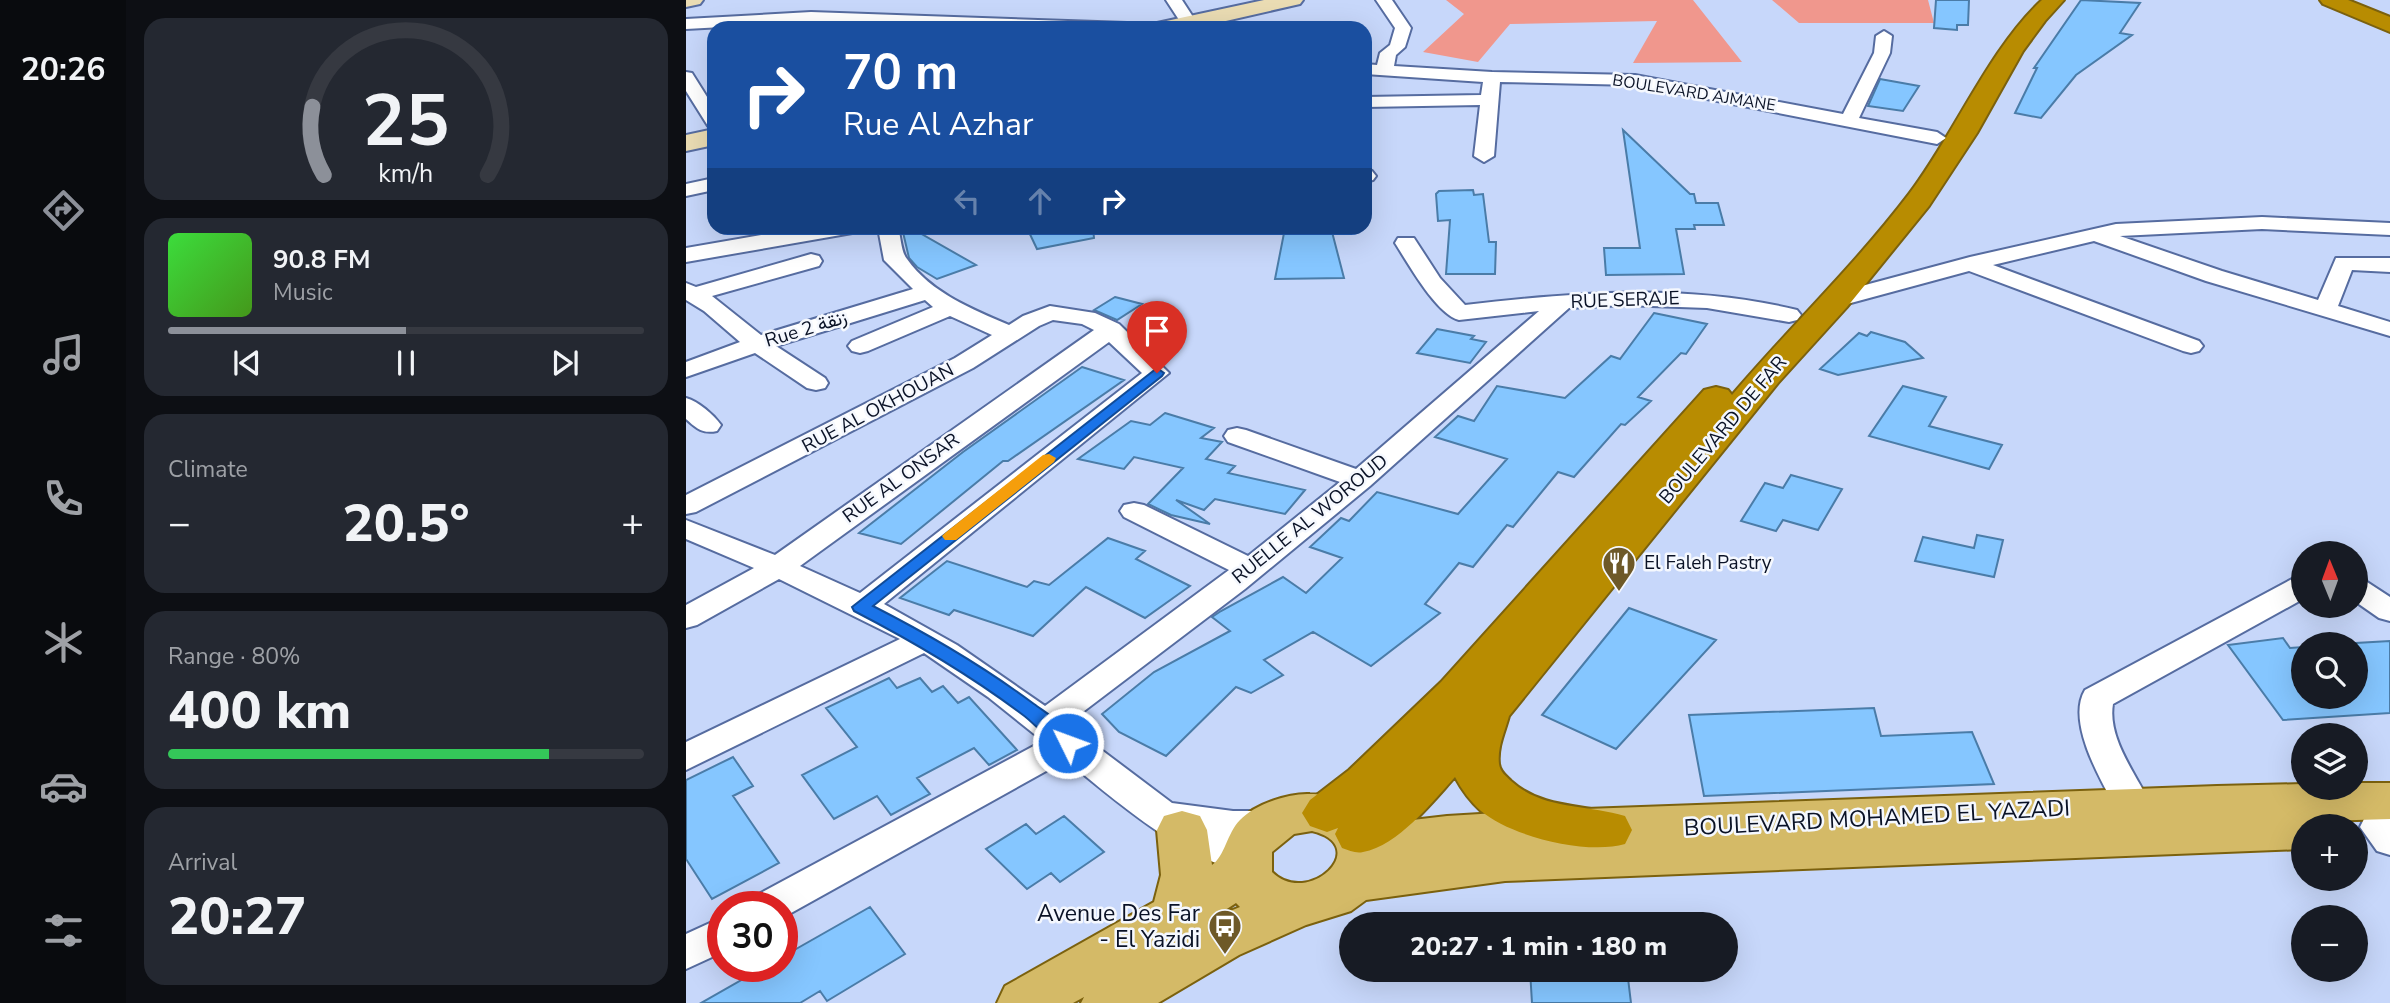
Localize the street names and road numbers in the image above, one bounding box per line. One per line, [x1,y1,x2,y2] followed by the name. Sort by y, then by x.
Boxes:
[1611,69,1777,117] street label: BOULEVARD AJMANE
[1570,285,1680,315] street label: RUE SERAJE
[762,304,850,354] street label: Rue 2 زنقة
[1653,350,1793,510] street label: BOULEVARD DE FAR
[797,357,959,459] street label: RUE AL OKHOUAN
[837,427,965,529] street label: RUE AL ONSAR
[1227,448,1393,590] street label: RUELLE AL WOROUD
[1683,792,2071,844] street label: BOULEVARD MOHAMED EL YAZADI

